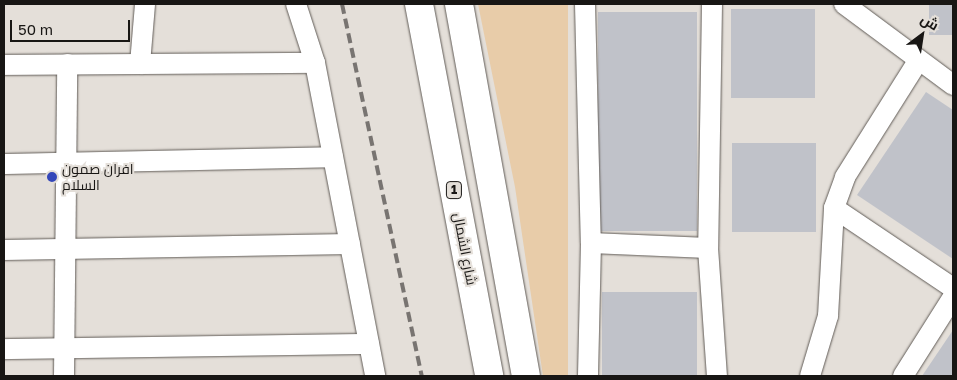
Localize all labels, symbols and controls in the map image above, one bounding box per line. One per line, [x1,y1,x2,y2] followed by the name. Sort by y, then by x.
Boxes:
[12,10,132,42] scale bar
[897,10,947,60] north arrow
[918,10,942,34] text: ش
[18,20,53,38] text: 50 m
[62,161,133,193] place label: افران صمون السلام
[46,171,58,183] marker: افران صمون السلام
[445,180,463,200] road number: 1
[450,211,480,287] street label: شارع الشمال

